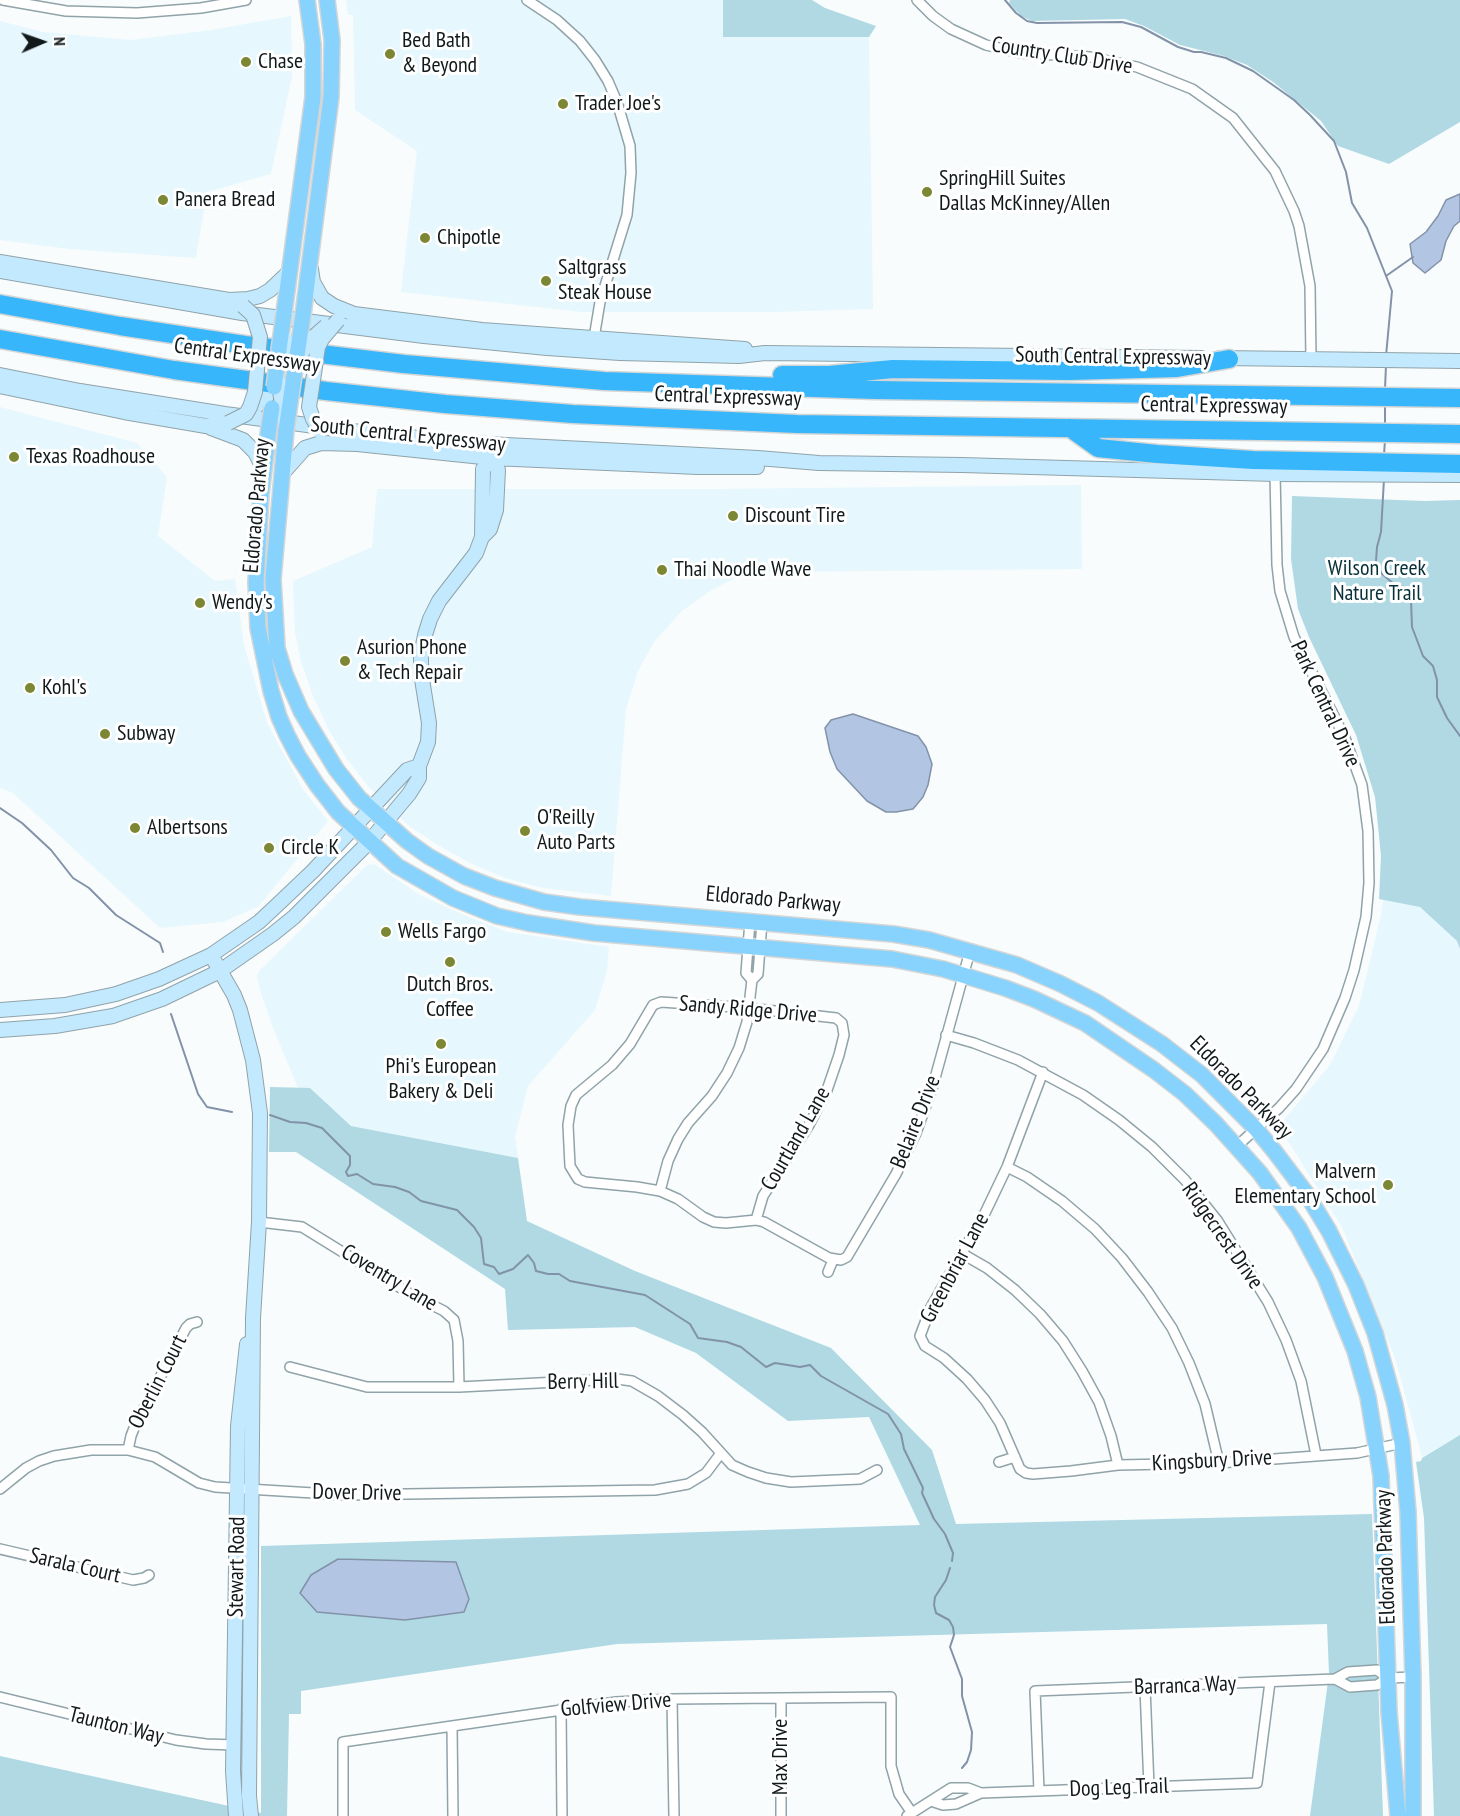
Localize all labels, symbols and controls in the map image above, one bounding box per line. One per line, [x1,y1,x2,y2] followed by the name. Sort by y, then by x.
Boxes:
[12,12,72,72] north arrow
[402,28,477,80] place label: Bed Bath & Beyond
[990,32,1134,80] street label: Country Club Drive
[50,37,70,46] text: N
[383,47,397,61] marker: Bed Bath & Beyond
[258,49,303,75] place label: Chase
[239,55,253,69] marker: Chase
[575,91,661,117] place label: Trader Joe's
[556,97,570,111] marker: Trader Joe's
[939,166,1110,218] place label: SpringHill Suites Dallas McKinney/Allen
[920,185,934,199] marker: SpringHill Suites Dallas McKinney/Allen
[175,187,275,213] place label: Panera Bread
[156,193,170,207] marker: Panera Bread
[437,225,501,251] place label: Chipotle
[418,231,432,245] marker: Chipotle
[558,255,652,306] place label: Saltgrass Steak House
[539,274,553,288] marker: Saltgrass Steak House
[172,333,322,379] street label: Central Expressway
[1015,342,1211,372] street label: South Central Expressway
[654,381,802,413] street label: Central Expressway
[1140,392,1288,420] street label: Central Expressway
[309,412,507,458] street label: South Central Expressway
[238,438,276,574] street label: Eldorado Parkway
[26,444,155,470] place label: Texas Roadhouse
[7,450,21,464] marker: Texas Roadhouse
[745,503,845,529] place label: Discount Tire
[726,509,740,523] marker: Discount Tire
[1328,556,1426,608] park label: Wilson Creek Nature Trail
[674,557,811,583] place label: Thai Noodle Wave
[655,563,669,577] marker: Thai Noodle Wave
[212,590,273,616] place label: Wendy's
[193,596,207,610] marker: Wendy's
[357,635,467,686] place label: Asurion Phone & Tech Repair
[1284,637,1366,771] street label: Park Central Drive
[338,654,352,668] marker: Asurion Phone & Tech Repair
[42,675,87,701] place label: Kohl's
[23,681,37,695] marker: Kohl's
[117,721,175,747] place label: Subway
[98,727,112,741] marker: Subway
[537,805,615,856] place label: O'Reilly Auto Parts
[147,815,228,841] place label: Albertsons
[128,821,142,835] marker: Albertsons
[518,824,532,838] marker: O'Reilly Auto Parts
[281,835,339,861] place label: Circle K
[262,841,276,855] marker: Circle K
[705,881,841,919] street label: Eldorado Parkway
[398,919,486,945] place label: Wells Fargo
[379,925,393,939] marker: Wells Fargo
[443,955,457,969] marker: Dutch Bros. Coffee
[407,972,493,1023] place label: Dutch Bros. Coffee
[678,991,818,1029] street label: Sandy Ridge Drive
[1184,1031,1298,1145] street label: Eldorado Parkway
[434,1037,448,1051] marker: Phi's European Bakery & Deli
[386,1054,496,1106] place label: Phi's European Bakery & Deli
[885,1072,947,1172] street label: Belaire Drive
[756,1082,836,1196] street label: Courtland Lane
[1234,1159,1376,1210] place label: Malvern Elementary School
[1176,1178,1268,1294] street label: Ridgecrest Drive
[1381,1178,1395,1192] marker: Malvern Elementary School
[915,1209,995,1327] street label: Greenbriar Lane
[336,1239,442,1317] street label: Coventry Lane
[123,1331,193,1433] street label: Oberlin Court
[547,1368,619,1396] street label: Berry Hill
[1151,1445,1273,1477] street label: Kingsbury Drive
[312,1479,402,1507] street label: Dover Drive
[1370,1489,1402,1625] street label: Eldorado Parkway
[223,1516,251,1618] street label: Stewart Road
[27,1543,123,1589] street label: Sarala Court
[1134,1671,1236,1701] street label: Barranca Way
[560,1687,672,1723] street label: Golfview Drive
[66,1701,166,1751] street label: Taunton Way
[768,1719,794,1795] street label: Max Drive
[1069,1773,1169,1803] street label: Dog Leg Trail

